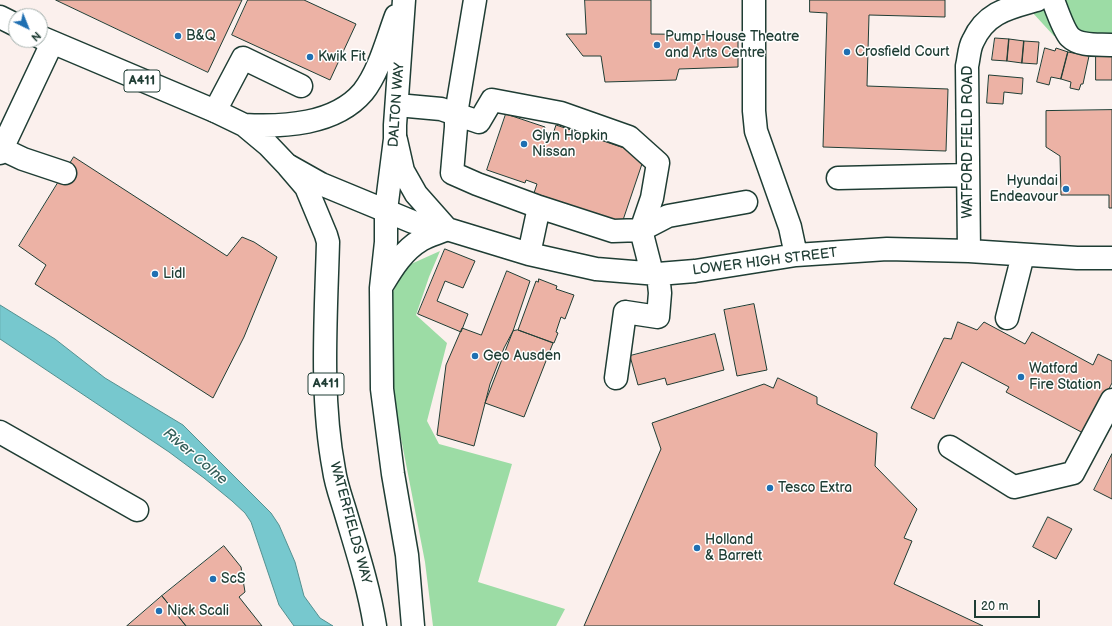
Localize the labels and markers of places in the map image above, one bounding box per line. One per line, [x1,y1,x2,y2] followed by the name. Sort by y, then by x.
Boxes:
[186,28,216,44] place label: B&Q
[665,29,799,62] place label: Pump House Theatre and Arts Centre
[173,31,183,41] marker: B&Q
[652,40,662,50] marker: Pump House Theatre and Arts Centre
[855,44,950,60] place label: Crosfield Court
[842,47,852,57] marker: Crosfield Court
[318,49,366,65] place label: Kwik Fit
[305,52,315,62] marker: Kwik Fit
[532,128,608,160] place label: Glyn Hopkin Nissan
[519,139,529,149] marker: Glyn Hopkin Nissan
[989,173,1058,206] place label: Hyundai Endeavour
[1061,184,1071,194] marker: Hyundai Endeavour
[163,266,185,282] place label: Lidl
[150,269,160,279] marker: Lidl
[483,348,561,364] place label: Geo Ausden
[470,351,480,361] marker: Geo Ausden
[1029,361,1101,394] place label: Watford Fire Station
[1016,372,1026,382] marker: Watford Fire Station
[778,480,852,496] place label: Tesco Extra
[765,483,775,493] marker: Tesco Extra
[705,532,762,564] place label: Holland & Barrett
[692,543,702,553] marker: Holland & Barrett
[221,571,245,587] place label: ScS
[208,574,218,584] marker: ScS
[167,603,229,619] place label: Nick Scali
[154,606,164,616] marker: Nick Scali

